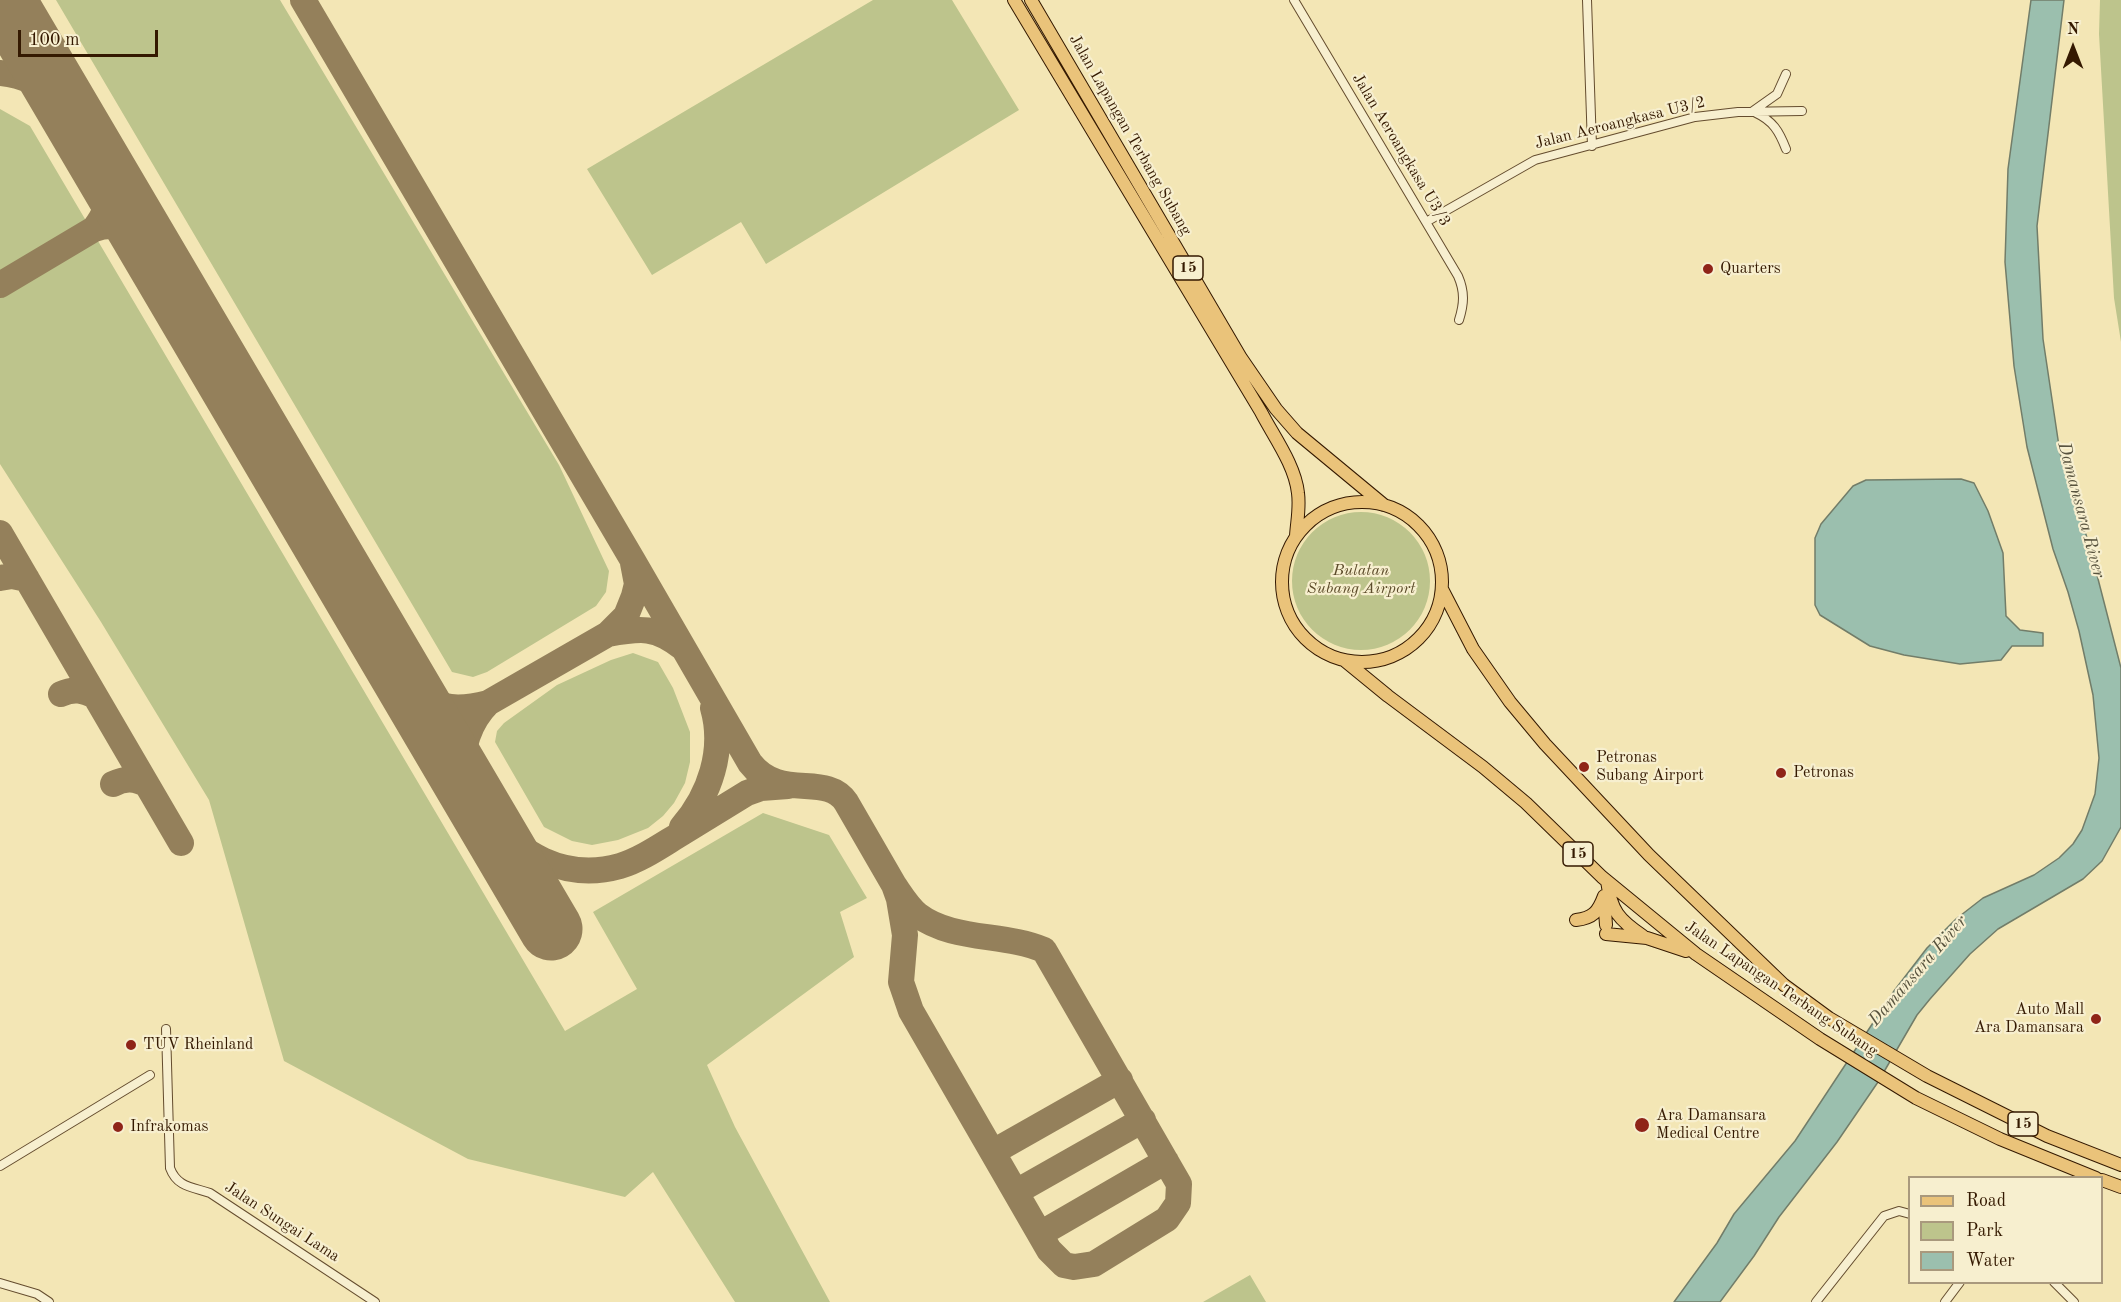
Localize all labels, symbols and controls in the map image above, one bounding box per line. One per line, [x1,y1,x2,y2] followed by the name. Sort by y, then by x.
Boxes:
[21,18,160,56] scale bar
[2043,18,2103,78] north arrow
[2067,22,2079,38] text: N
[29,31,80,49] text: 100 m
[1064,31,1196,239] street label: Jalan Lapangan Terbang Subang
[1348,70,1454,230] street label: Jalan Aeroangkasa U3/3
[1533,93,1707,153] street label: Jalan Aeroangkasa U3/2
[1173,256,1203,280] road number: 15
[1720,259,1781,279] place label: Quarters
[1701,262,1715,276] marker: Quarters
[2052,440,2110,580] water label: Damansara River
[1307,561,1415,599] park label: Bulatan Subang Airport
[1596,748,1704,786] place label: Petronas Subang Airport
[1577,760,1591,774] marker: Petronas Subang Airport
[1793,763,1854,783] place label: Petronas
[1774,766,1788,780] marker: Petronas
[1563,842,1593,866] road number: 15
[1864,911,1972,1031] water label: Damansara River
[1681,917,1881,1061] street label: Jalan Lapangan Terbang Subang
[1974,1000,2084,1038] place label: Auto Mall Ara Damansara
[2089,1012,2103,1026] marker: Auto Mall Ara Damansara
[143,1035,253,1055] place label: TUV Rheinland
[124,1038,138,1052] marker: TUV Rheinland
[1656,1106,1766,1144] place label: Ara Damansara Medical Centre
[2008,1112,2038,1136] road number: 15
[1633,1116,1651,1134] marker: Ara Damansara Medical Centre
[130,1117,208,1137] place label: Infrakomas
[111,1120,125,1134] marker: Infrakomas
[1908,1176,2103,1284] legend
[221,1178,343,1266] street label: Jalan Sungai Lama
[1966,1192,2006,1210] text: Road
[1966,1222,2003,1240] text: Park
[1966,1252,2015,1270] text: Water

